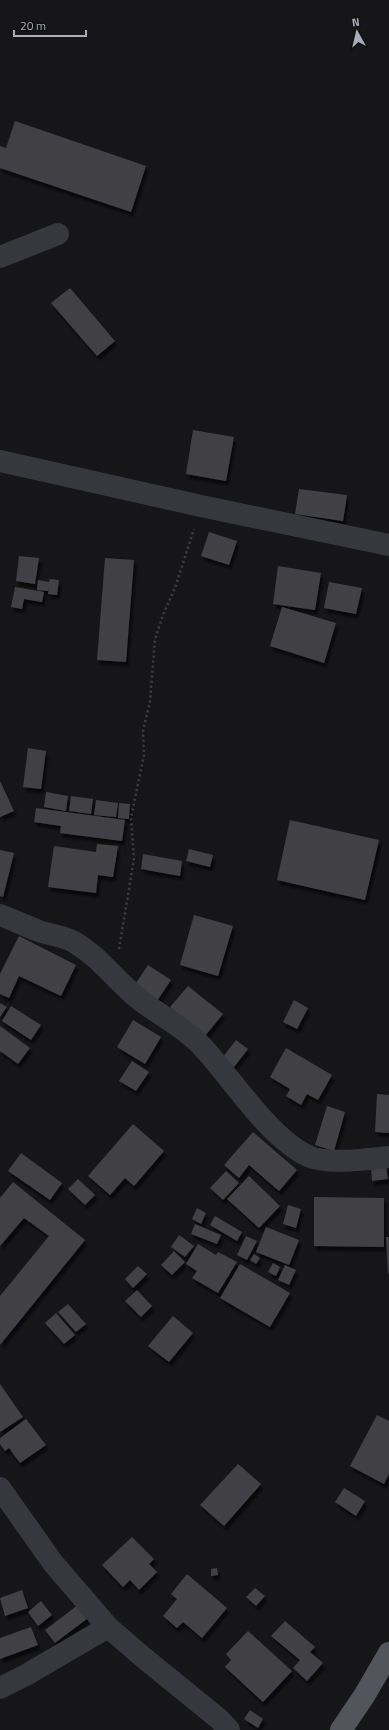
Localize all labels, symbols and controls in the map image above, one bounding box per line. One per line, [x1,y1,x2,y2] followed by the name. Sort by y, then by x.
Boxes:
[14,12,86,38] scale bar
[337,12,377,52] north arrow
[351,14,360,31] text: N
[20,16,46,35] text: 20 m

